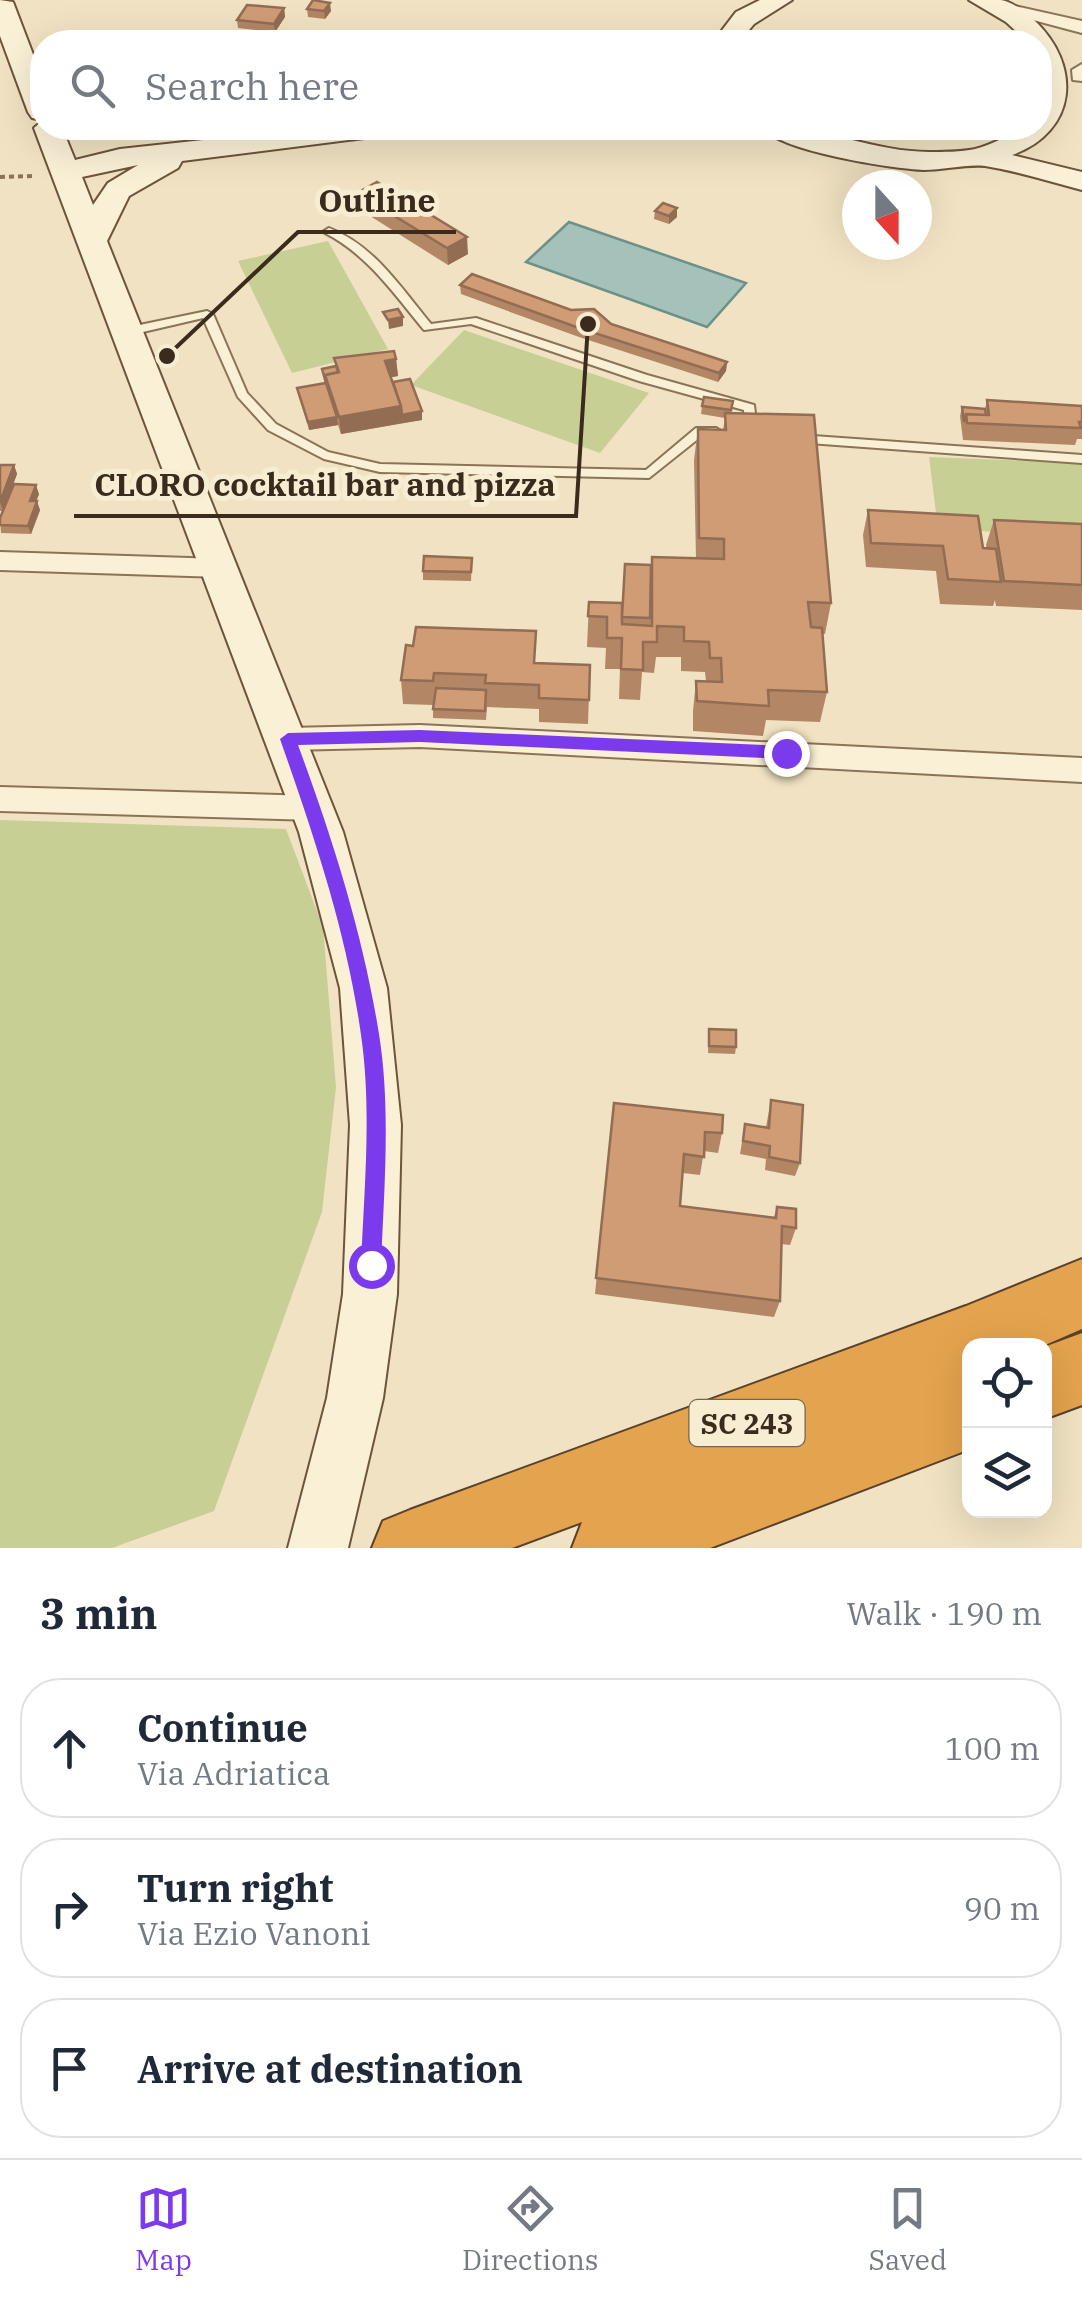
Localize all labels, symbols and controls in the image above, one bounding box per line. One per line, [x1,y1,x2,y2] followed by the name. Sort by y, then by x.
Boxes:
[30,30,1052,140] search box
[65,58,120,113] icon: search
[145,61,359,110] text: Search here
[298,170,456,232] callout: Outline
[842,170,932,260] north arrow
[318,179,436,221] text: Outline
[74,454,576,516] callout: CLORO cocktail bar and pizza
[94,463,556,505] text: CLORO cocktail bar and pizza
[764,731,810,777] route end
[349,1243,395,1289] route start
[962,1338,1052,1518] map controls
[962,1338,1052,1428] button: locate
[690,1400,804,1446] road number: SC 243
[962,1428,1052,1518] button: layers
[40,1586,158,1641] text: 3 min
[846,1592,1042,1634] text: Walk · 190 m
[137,1703,308,1752] text: Continue
[42,1721,97,1776] icon: ahead
[944,1727,1040,1769] text: 100 m
[137,1752,331,1794] text: Via Adriatica
[137,1863,333,1912] text: Turn right
[42,1881,97,1936] icon: right
[964,1887,1040,1929] text: 90 m
[137,1912,371,1954] text: Via Ezio Vanoni
[42,2041,97,2096] icon: arrive
[137,2044,523,2093] text: Arrive at destination
[135,2181,192,2278] tab: Map
[462,2181,599,2278] tab: Directions
[869,2181,947,2278] tab: Saved

